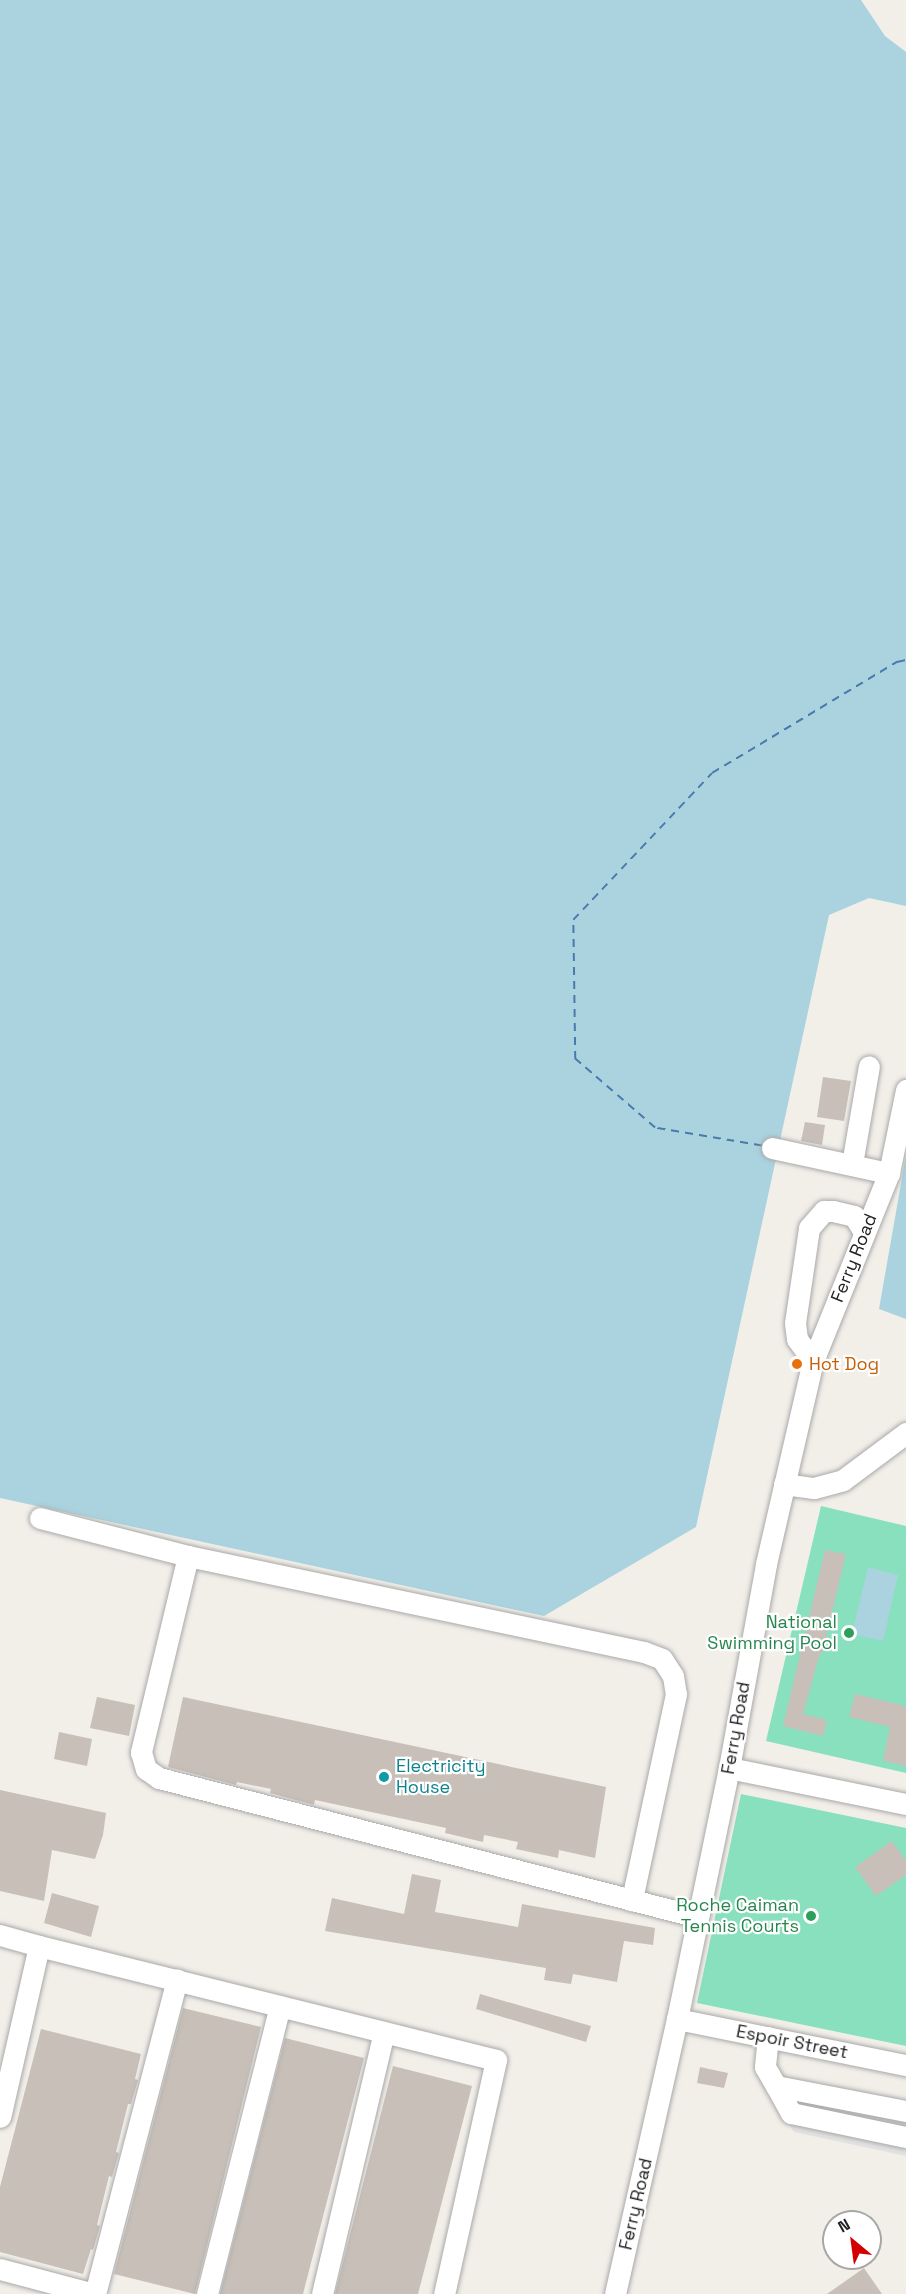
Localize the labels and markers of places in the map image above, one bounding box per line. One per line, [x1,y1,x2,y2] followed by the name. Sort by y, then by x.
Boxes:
[809,1353,879,1375] place label: Hot Dog
[790,1357,804,1371] marker: Hot Dog
[707,1612,837,1654] place label: National Swimming Pool
[842,1626,856,1640] marker: National Swimming Pool
[396,1756,486,1798] place label: Electricity House
[377,1770,391,1784] marker: Electricity House
[676,1895,799,1938] place label: Roche Caiman Tennis Courts
[804,1909,818,1923] marker: Roche Caiman Tennis Courts

